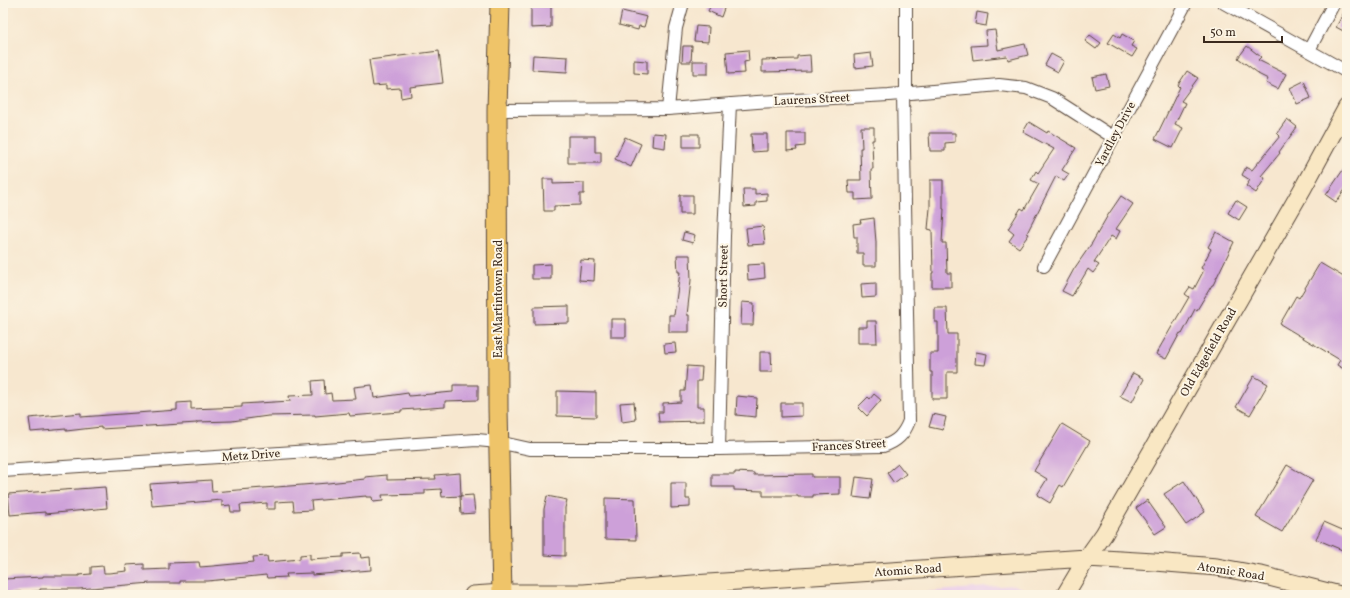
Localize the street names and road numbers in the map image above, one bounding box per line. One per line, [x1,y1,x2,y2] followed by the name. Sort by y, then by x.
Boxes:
[774,90,851,110] street label: Laurens Street
[1092,99,1140,170] street label: Yardley Drive
[491,240,507,358] street label: East Martintown Road
[715,244,733,308] street label: Short Street
[1177,305,1241,400] street label: Old Edgefield Road
[811,436,887,456] street label: Frances Street
[221,446,281,466] street label: Metz Drive
[1196,559,1266,585] street label: Atomic Road
[874,561,943,581] street label: Atomic Road

